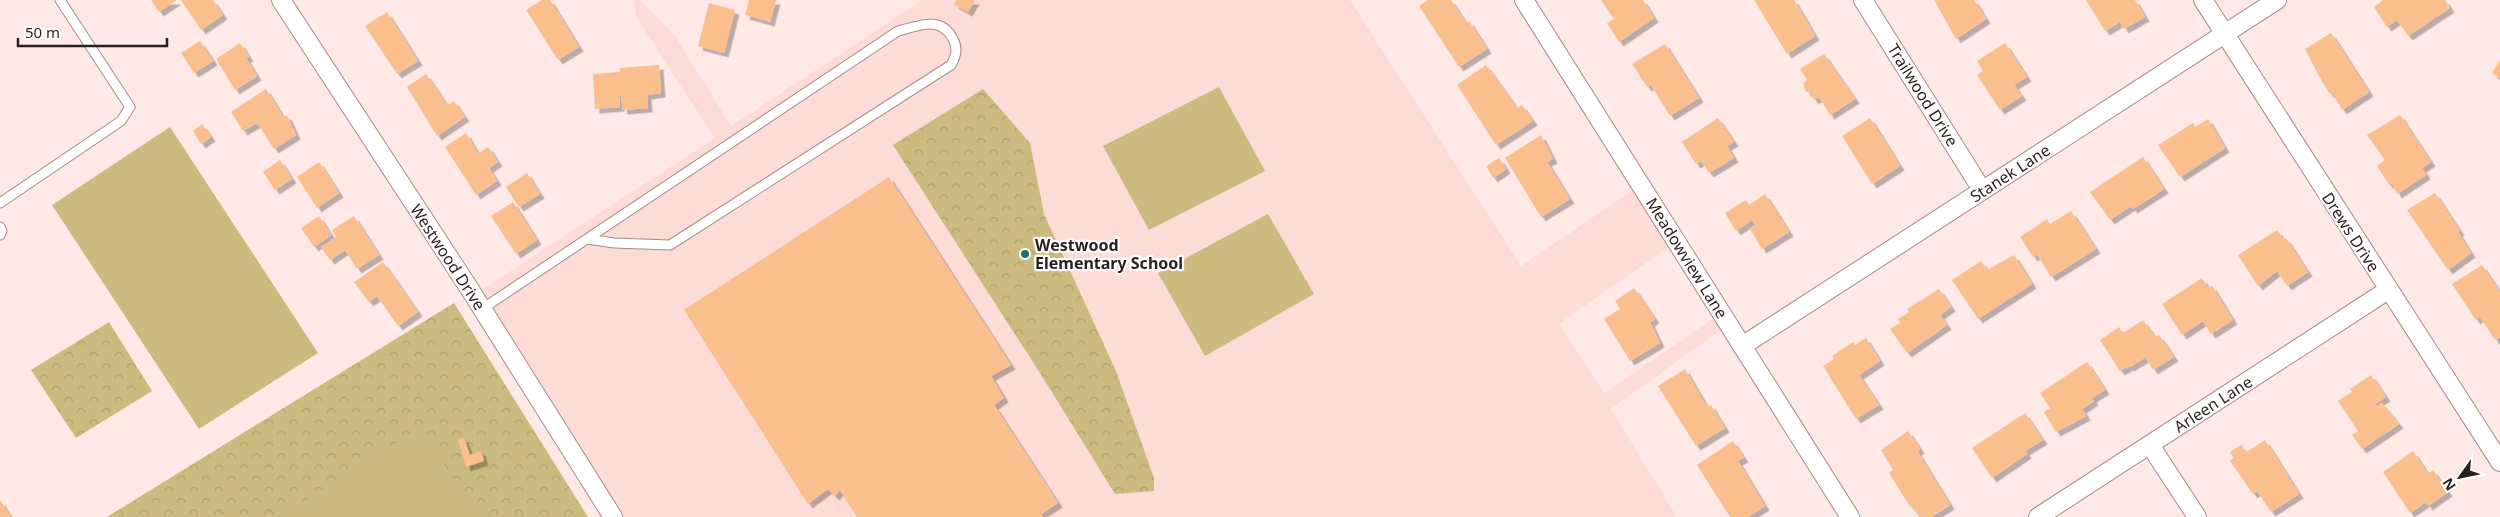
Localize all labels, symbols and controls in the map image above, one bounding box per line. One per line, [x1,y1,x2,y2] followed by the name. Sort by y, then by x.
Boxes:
[18,15,166,47] scale bar
[25,22,60,42] text: 50 m
[1883,40,1963,150] street label: Trailwood Drive
[1966,139,2054,207] street label: Stanek Lane
[2317,188,2385,276] street label: Drews Drive
[1641,194,1733,322] street label: Meadowview Lane
[405,200,491,314] street label: Westwood Drive
[1035,234,1183,274] place label: Westwood Elementary School
[1019,248,1031,260] marker: Westwood Elementary School
[2170,370,2256,438] street label: Arleen Lane
[2435,452,2485,502] north arrow
[2438,474,2460,494] text: N

